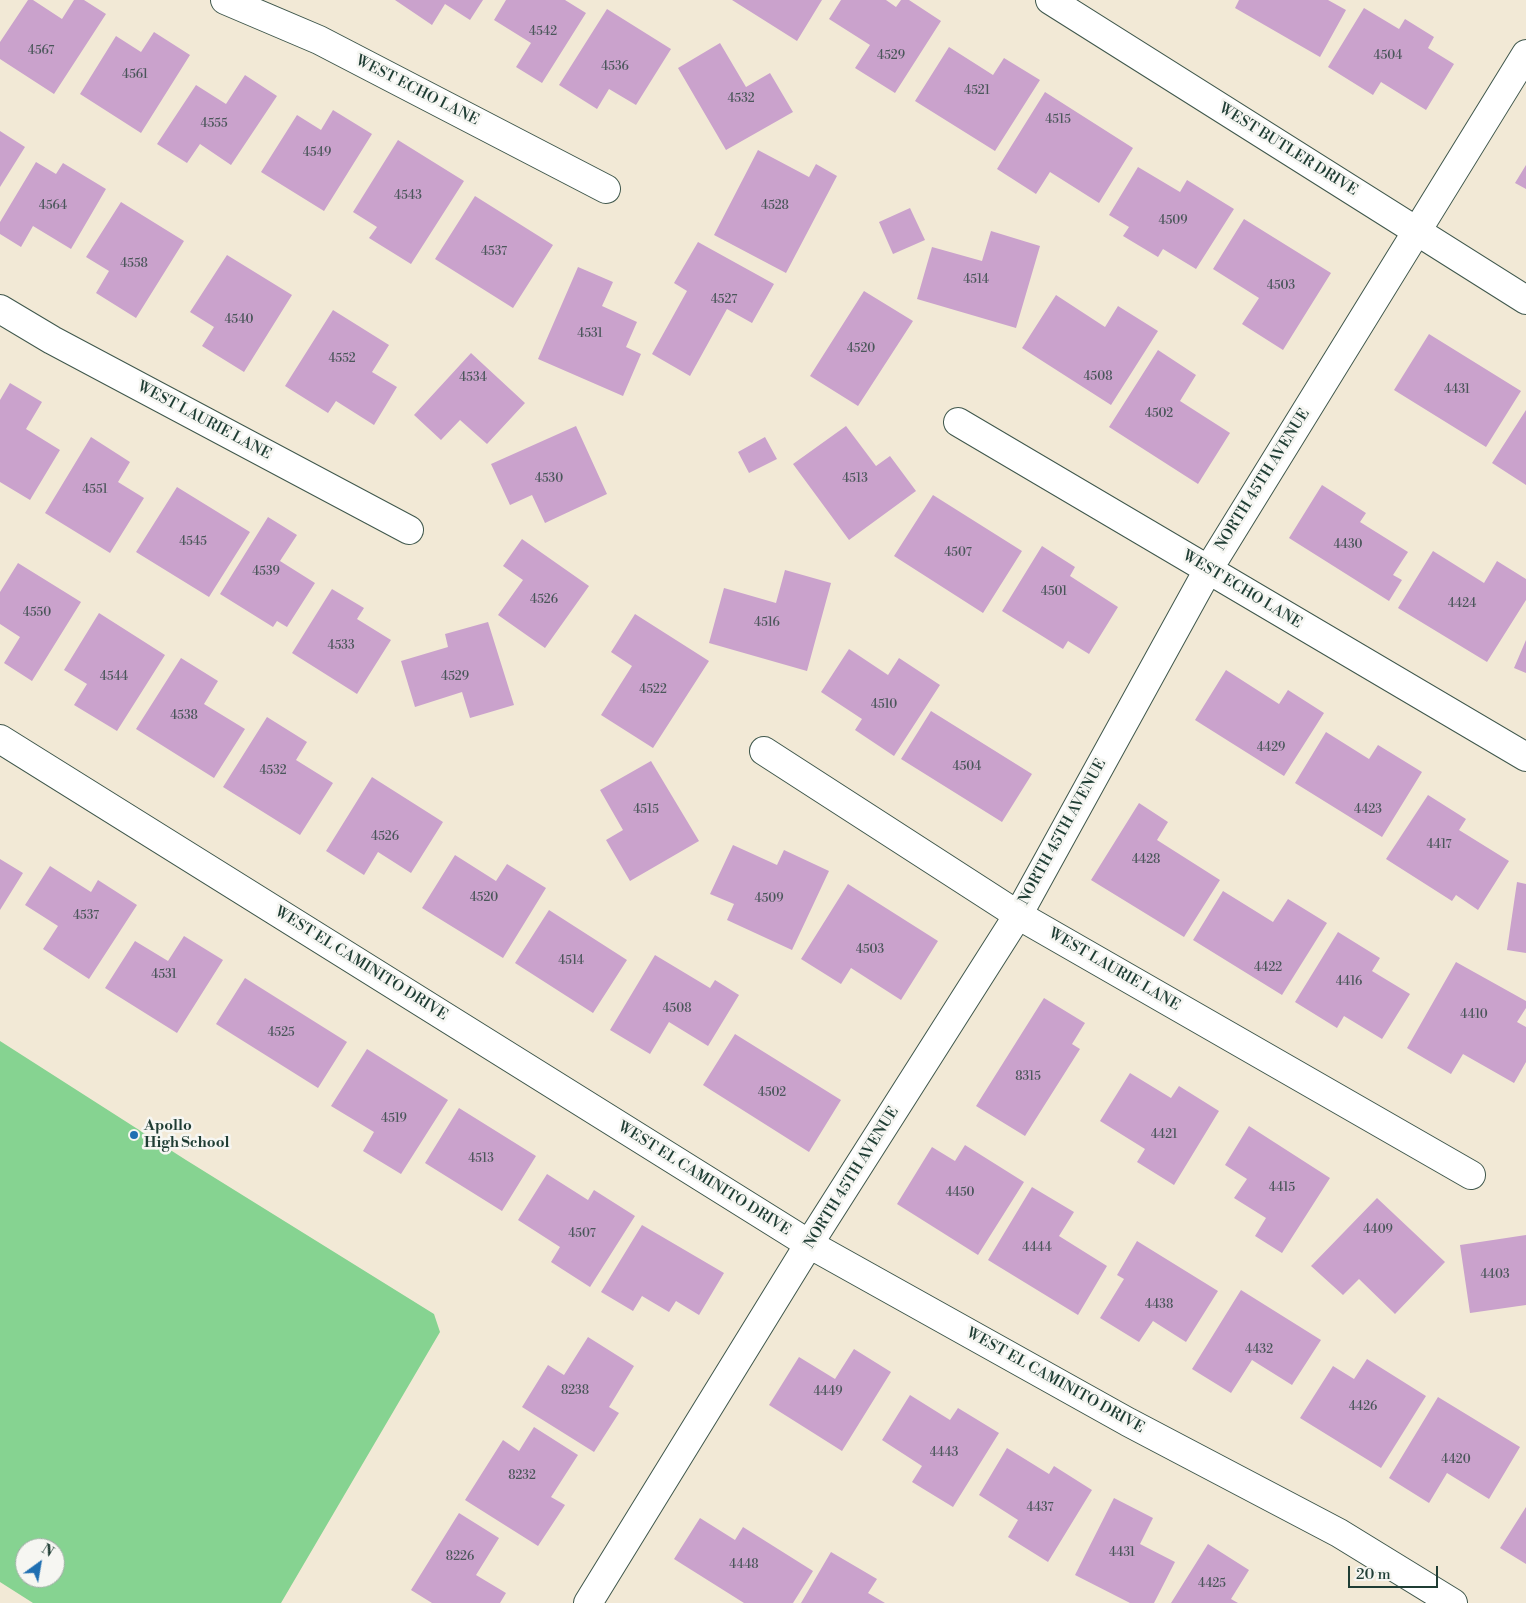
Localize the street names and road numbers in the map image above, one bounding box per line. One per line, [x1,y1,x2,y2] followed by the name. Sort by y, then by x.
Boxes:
[352,52,482,130] street label: WEST ECHO LANE
[1215,100,1361,200] street label: WEST BUTLER DRIVE
[134,378,274,464] street label: WEST LAURIE LANE
[1212,406,1314,554] street label: NORTH 45TH AVENUE
[1179,547,1305,633] street label: WEST ECHO LANE
[1015,756,1111,908] street label: NORTH 45TH AVENUE
[271,903,451,1025] street label: WEST EL CAMINITO DRIVE
[1045,925,1183,1015] street label: WEST LAURIE LANE
[801,1104,903,1252] street label: NORTH 45TH AVENUE
[614,1118,794,1240] street label: WEST EL CAMINITO DRIVE
[963,1325,1147,1437] street label: WEST EL CAMINITO DRIVE

